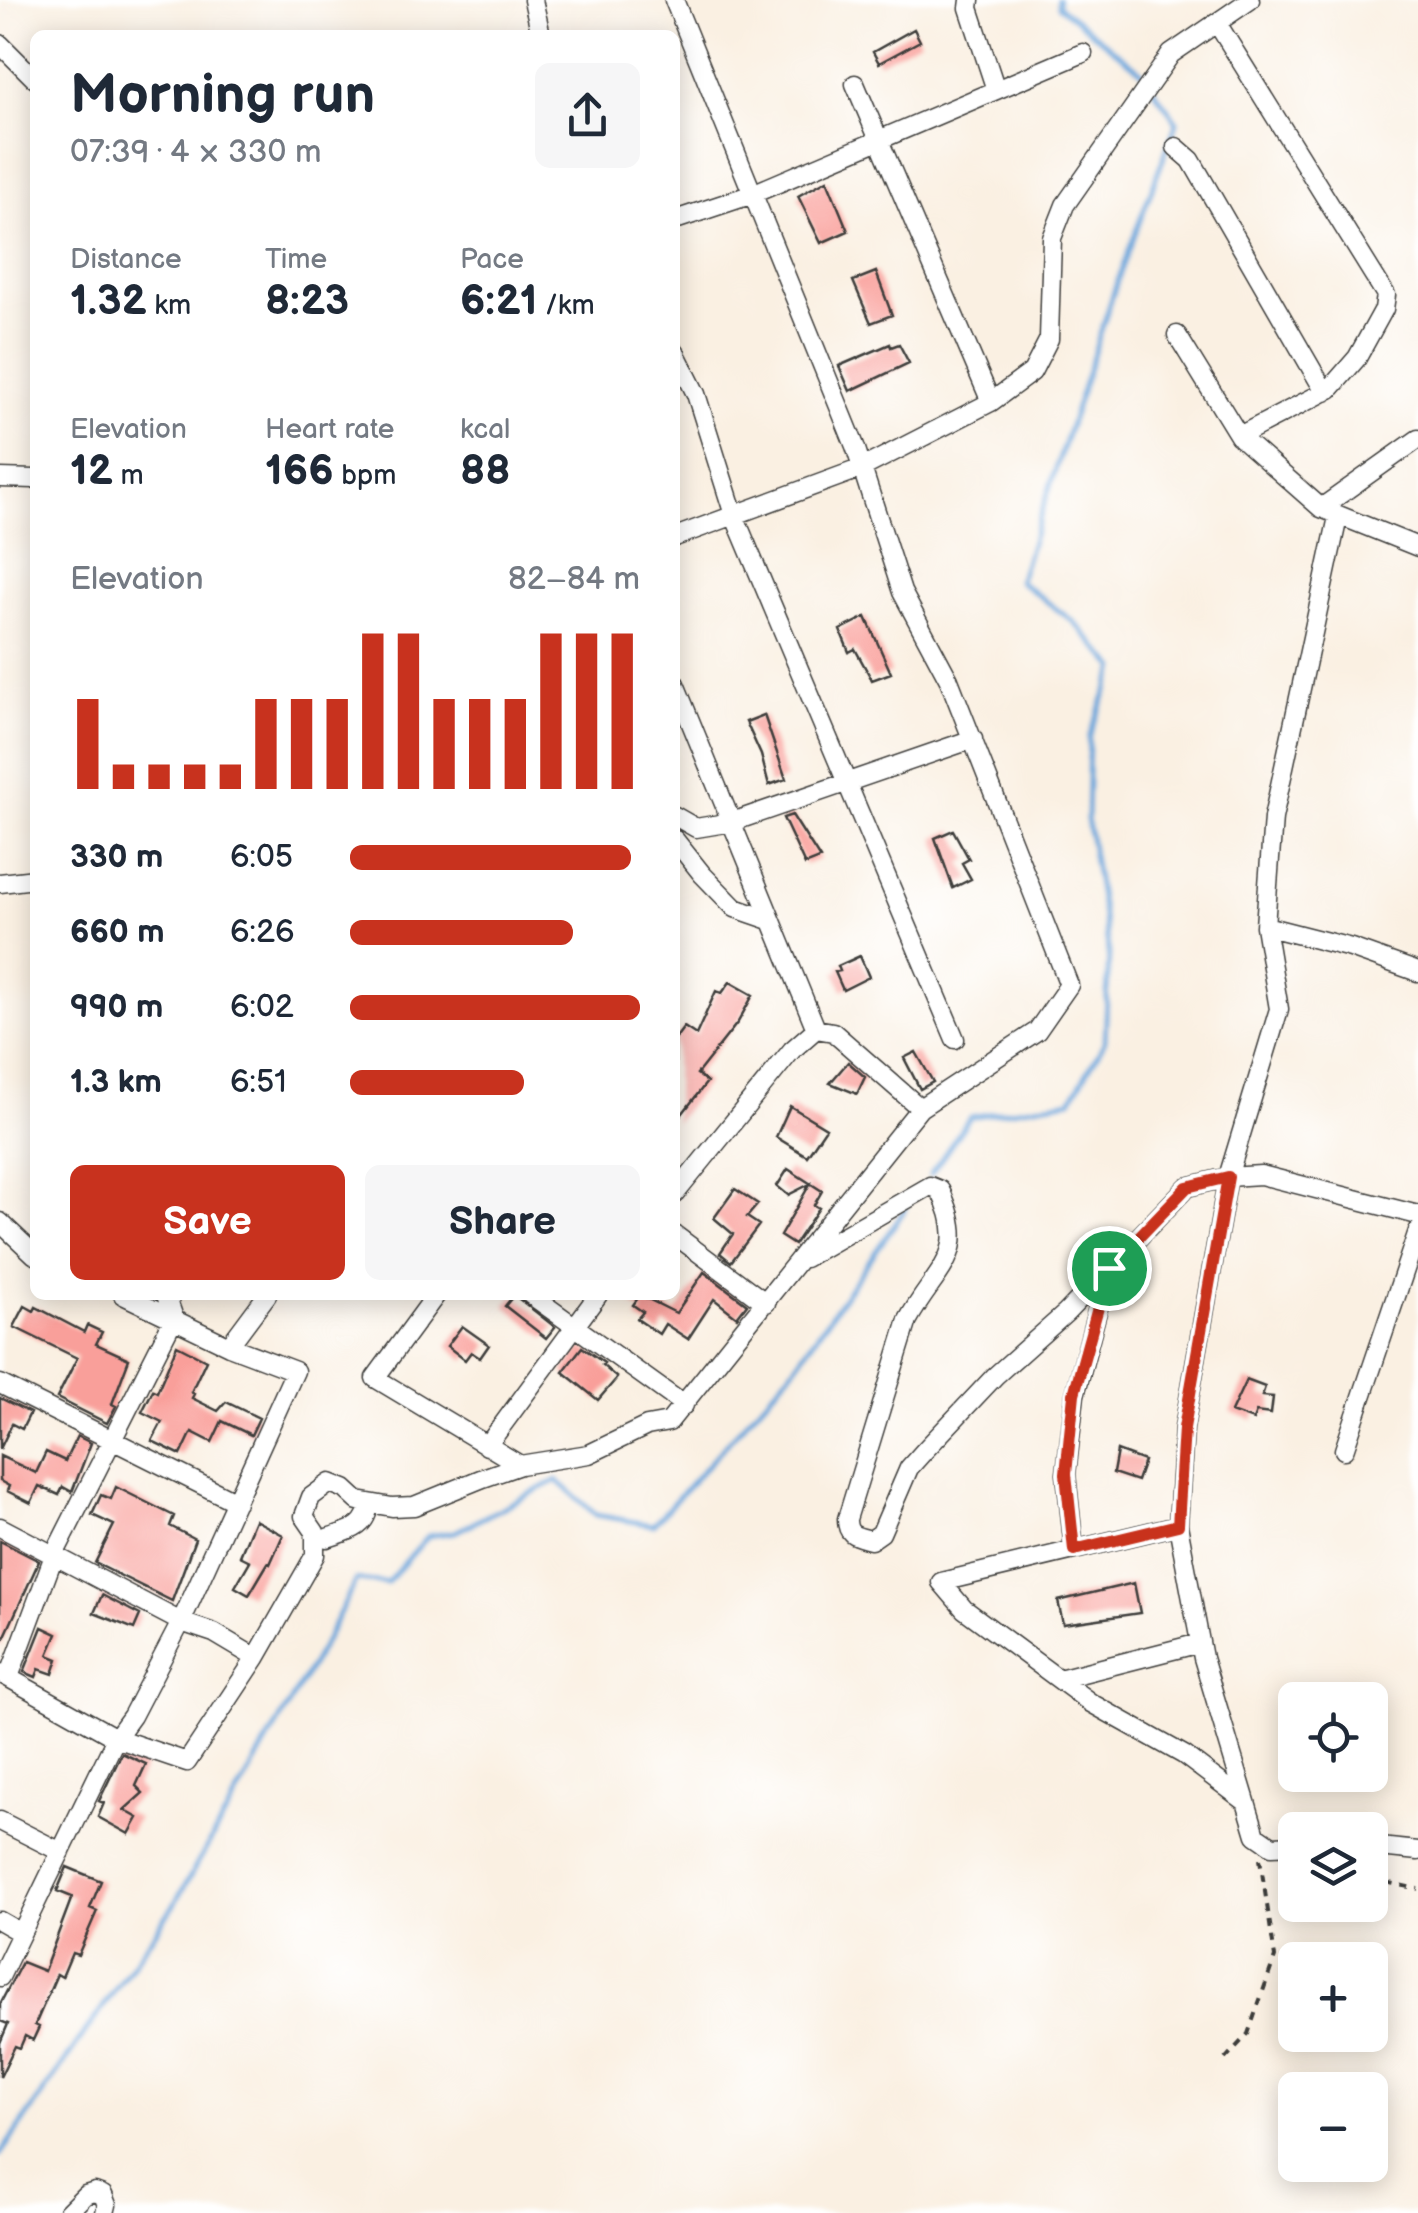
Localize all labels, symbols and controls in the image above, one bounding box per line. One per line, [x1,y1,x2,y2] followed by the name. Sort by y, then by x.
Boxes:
[70,62,375,129] text: Morning run
[535,63,640,168] button: share
[70,133,321,172] text: 07:39 · 4 × 330 m
[70,243,182,276] text: Distance
[265,243,327,276] text: Time
[460,243,524,276] text: Pace
[70,276,147,327] text: 1.32
[265,276,349,327] text: 8:23
[460,276,538,327] text: 6:21
[147,289,191,322] text: km
[538,289,595,322] text: /km
[70,413,187,446] text: Elevation
[265,413,394,446] text: Heart rate
[460,413,510,446] text: kcal
[70,446,113,497] text: 12
[265,446,334,497] text: 166
[460,446,510,497] text: 88
[113,459,144,492] text: m
[334,459,396,492] text: bpm
[70,560,203,599] text: Elevation
[508,560,640,599] text: 82–84 m
[70,838,163,877] text: 330 m
[230,838,293,877] text: 6:05
[70,913,165,952] text: 660 m
[230,913,294,952] text: 6:26
[70,988,163,1027] text: 990 m
[230,988,294,1027] text: 6:02
[70,1063,162,1102] text: 1.3 km
[230,1063,287,1102] text: 6:51
[70,1165,345,1280] button: Save
[365,1165,640,1280] button: Share
[1067,1226,1152,1311] pin
[1082,1241,1137,1296] icon: arrive
[1278,1682,1388,2182] map controls
[1278,1682,1388,1792] button: locate
[1278,1812,1388,1922] button: layers
[1278,1942,1388,2052] button: +
[1278,2072,1388,2182] button: −

